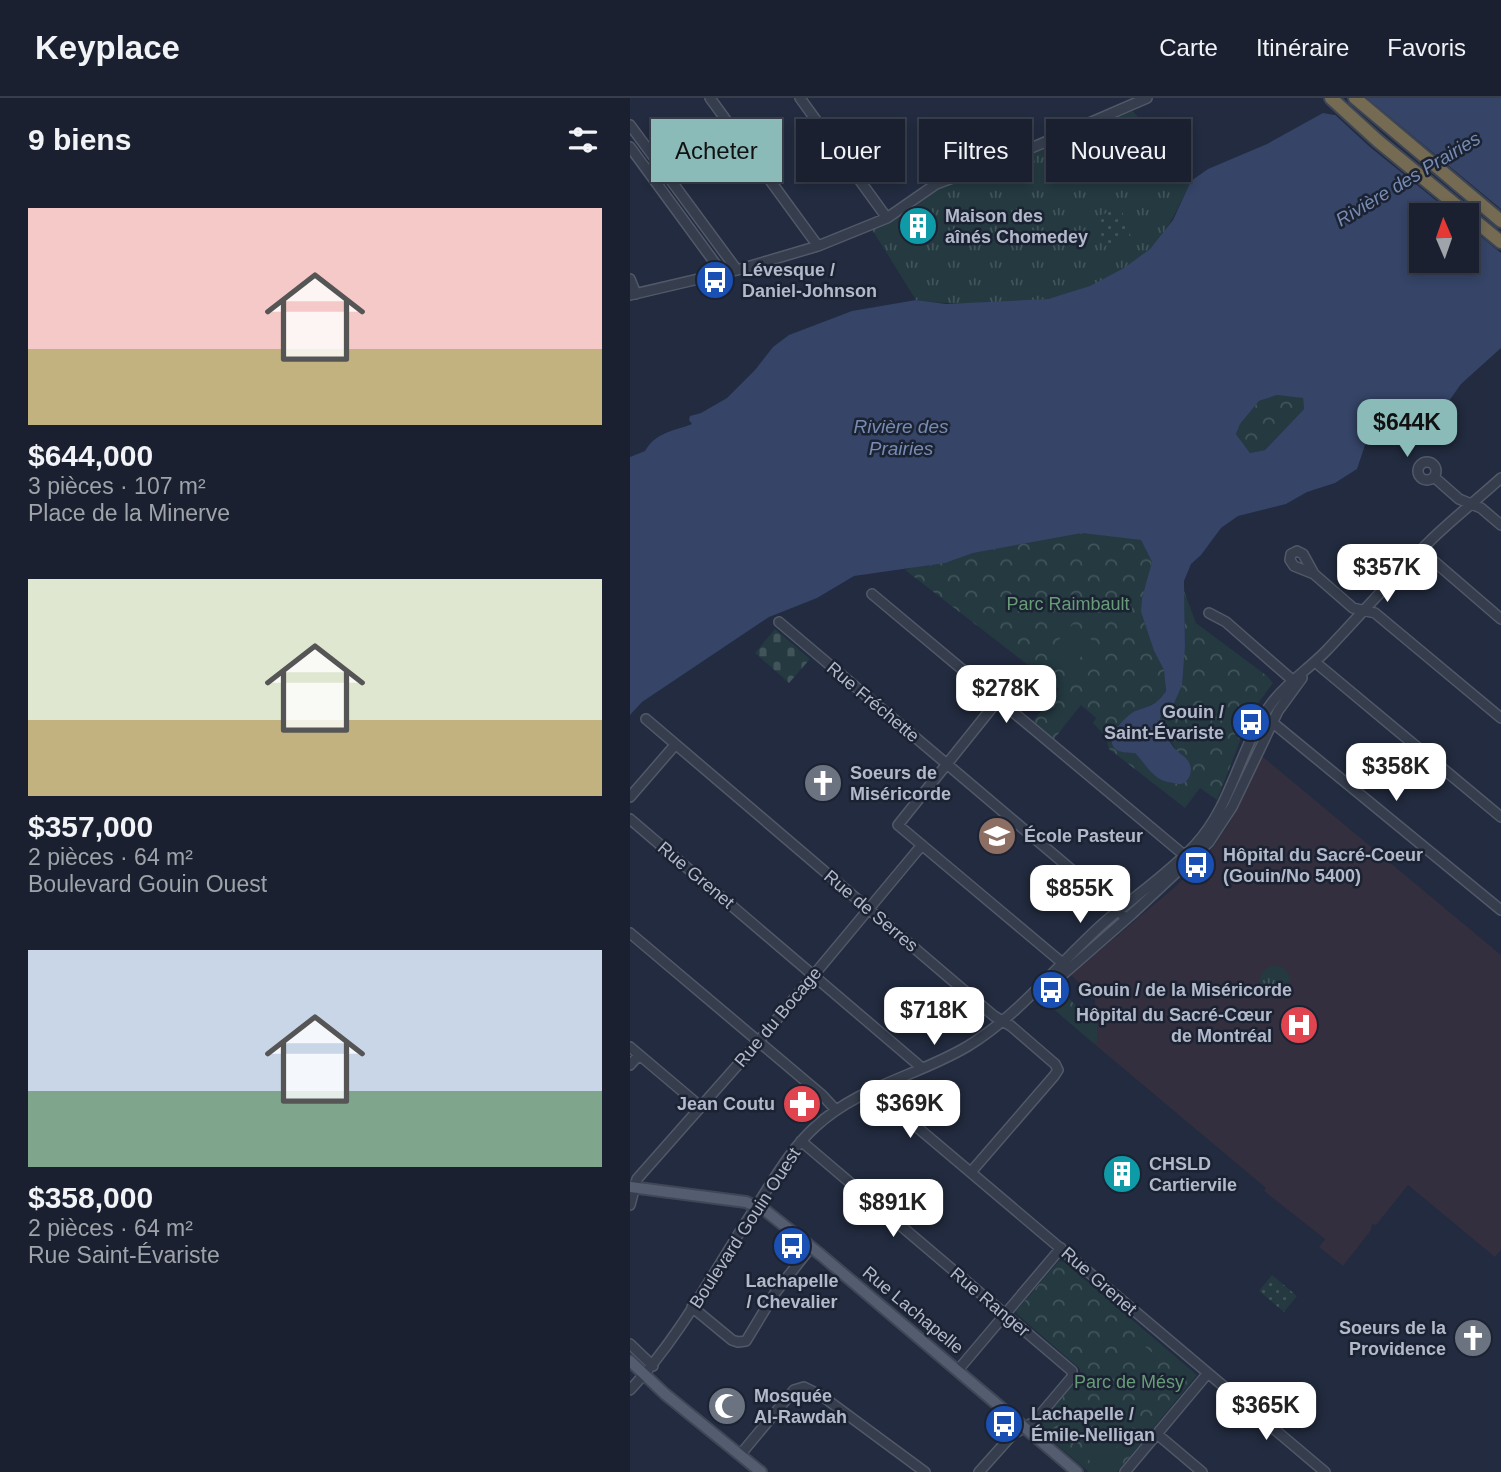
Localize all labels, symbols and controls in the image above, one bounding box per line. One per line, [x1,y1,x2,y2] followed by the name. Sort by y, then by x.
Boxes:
[35,29,180,66] text: Keyplace
[1159,34,1218,61] text: Carte
[1256,34,1349,61] text: Itinéraire
[1387,34,1466,61] text: Favoris
[651,119,782,182] chip: Acheter
[796,119,905,182] chip: Louer
[919,119,1032,182] chip: Filtres
[1046,119,1191,182] chip: Nouveau
[564,121,602,159] icon: filters
[28,123,131,156] text: 9 biens
[1332,127,1484,230] water label: Rivière des Prairies
[1409,203,1479,273] north arrow
[1409,203,1479,273] map controls
[897,205,939,247] building icon: Maison des aînés Chomedey
[945,206,1088,247] place label: Maison des aînés Chomedey
[252,254,378,380] icon: home
[694,259,736,301] bus stop icon: Lévesque / Daniel-Johnson
[742,260,877,301] place label: Lévesque / Daniel-Johnson
[1358,400,1456,459] pin: $644K
[1373,409,1441,435] text: $644K
[853,416,949,459] water label: Rivière des Prairies
[28,439,153,472] text: $644,000
[28,473,206,499] text: 3 pièces · 107 m²
[28,500,230,526] text: Place de la Minerve
[1338,545,1436,604] pin: $357K
[1353,554,1421,580] text: $357K
[1006,594,1130,614] park label: Parc Raimbault
[252,625,378,751] icon: home
[823,658,923,746] street label: Rue Fréchette
[957,666,1055,725] pin: $278K
[972,675,1040,701] text: $278K
[1230,701,1272,743] bus stop icon: Gouin / Saint-Évariste
[1104,702,1224,743] place label: Gouin / Saint-Évariste
[1347,744,1445,803] pin: $358K
[1362,753,1430,779] text: $358K
[802,762,844,804] church icon: Soeurs de Miséricorde
[850,763,951,804] place label: Soeurs de Miséricorde
[28,810,153,843] text: $357,000
[976,815,1018,857] school or university icon: École Pasteur
[1024,825,1143,846] place label: École Pasteur
[654,837,738,913] street label: Rue Grenet
[28,844,193,870] text: 2 pièces · 64 m²
[1175,844,1217,886] bus stop icon: Hôpital du Sacré-Coeur (Gouin/No 5400)
[1223,845,1423,886] place label: Hôpital du Sacré-Coeur (Gouin/No 5400)
[820,866,922,956] street label: Rue de Serres
[1031,866,1129,925] pin: $855K
[28,871,267,897] text: Boulevard Gouin Ouest
[1046,875,1114,901] text: $855K
[730,963,826,1071] street label: Rue du Bocage
[1030,969,1072,1011] bus stop icon: Gouin / de la Miséricorde
[1078,980,1292,1000] place label: Gouin / de la Miséricorde
[885,988,983,1047] pin: $718K
[252,996,378,1122] icon: home
[900,997,968,1023] text: $718K
[1278,1004,1320,1046] hospital icon: Hôpital du Sacré-Cœur de Montréal
[1076,1005,1272,1046] place label: Hôpital du Sacré-Cœur de Montréal
[861,1080,959,1140] pin: $369K
[781,1083,823,1125] pharmacy icon: Jean Coutu
[876,1090,944,1116] text: $369K
[677,1094,775,1114] place label: Jean Coutu
[686,1144,804,1312] street label: Boulevard Gouin Ouest
[1101,1153,1143,1195] building icon: CHSLD Cartiervile
[1149,1154,1237,1195] place label: CHSLD Cartiervile
[844,1180,942,1239] pin: $891K
[28,1181,153,1214] text: $358,000
[859,1189,927,1215] text: $891K
[28,1215,193,1241] text: 2 pièces · 64 m²
[771,1225,813,1267] bus stop icon: Lachapelle / Chevalier
[28,1242,220,1268] text: Rue Saint-Évariste
[1057,1243,1141,1319] street label: Rue Grenet
[859,1262,967,1358] street label: Rue Lachapelle
[946,1263,1034,1341] street label: Rue Ranger
[745,1271,839,1312] place label: Lachapelle / Chevalier
[1452,1317,1494,1359] church icon: Soeurs de la Providence
[1339,1318,1447,1359] place label: Soeurs de la Providence
[1074,1372,1184,1392] park label: Parc de Mésy
[1217,1382,1315,1442] pin: $365K
[706,1385,748,1427] mosque icon: Mosquée Al-Rawdah
[754,1386,847,1427] place label: Mosquée Al-Rawdah
[1232,1392,1300,1418] text: $365K
[983,1403,1025,1445] bus stop icon: Lachapelle / Émile-Nelligan
[1031,1404,1155,1445] place label: Lachapelle / Émile-Nelligan

